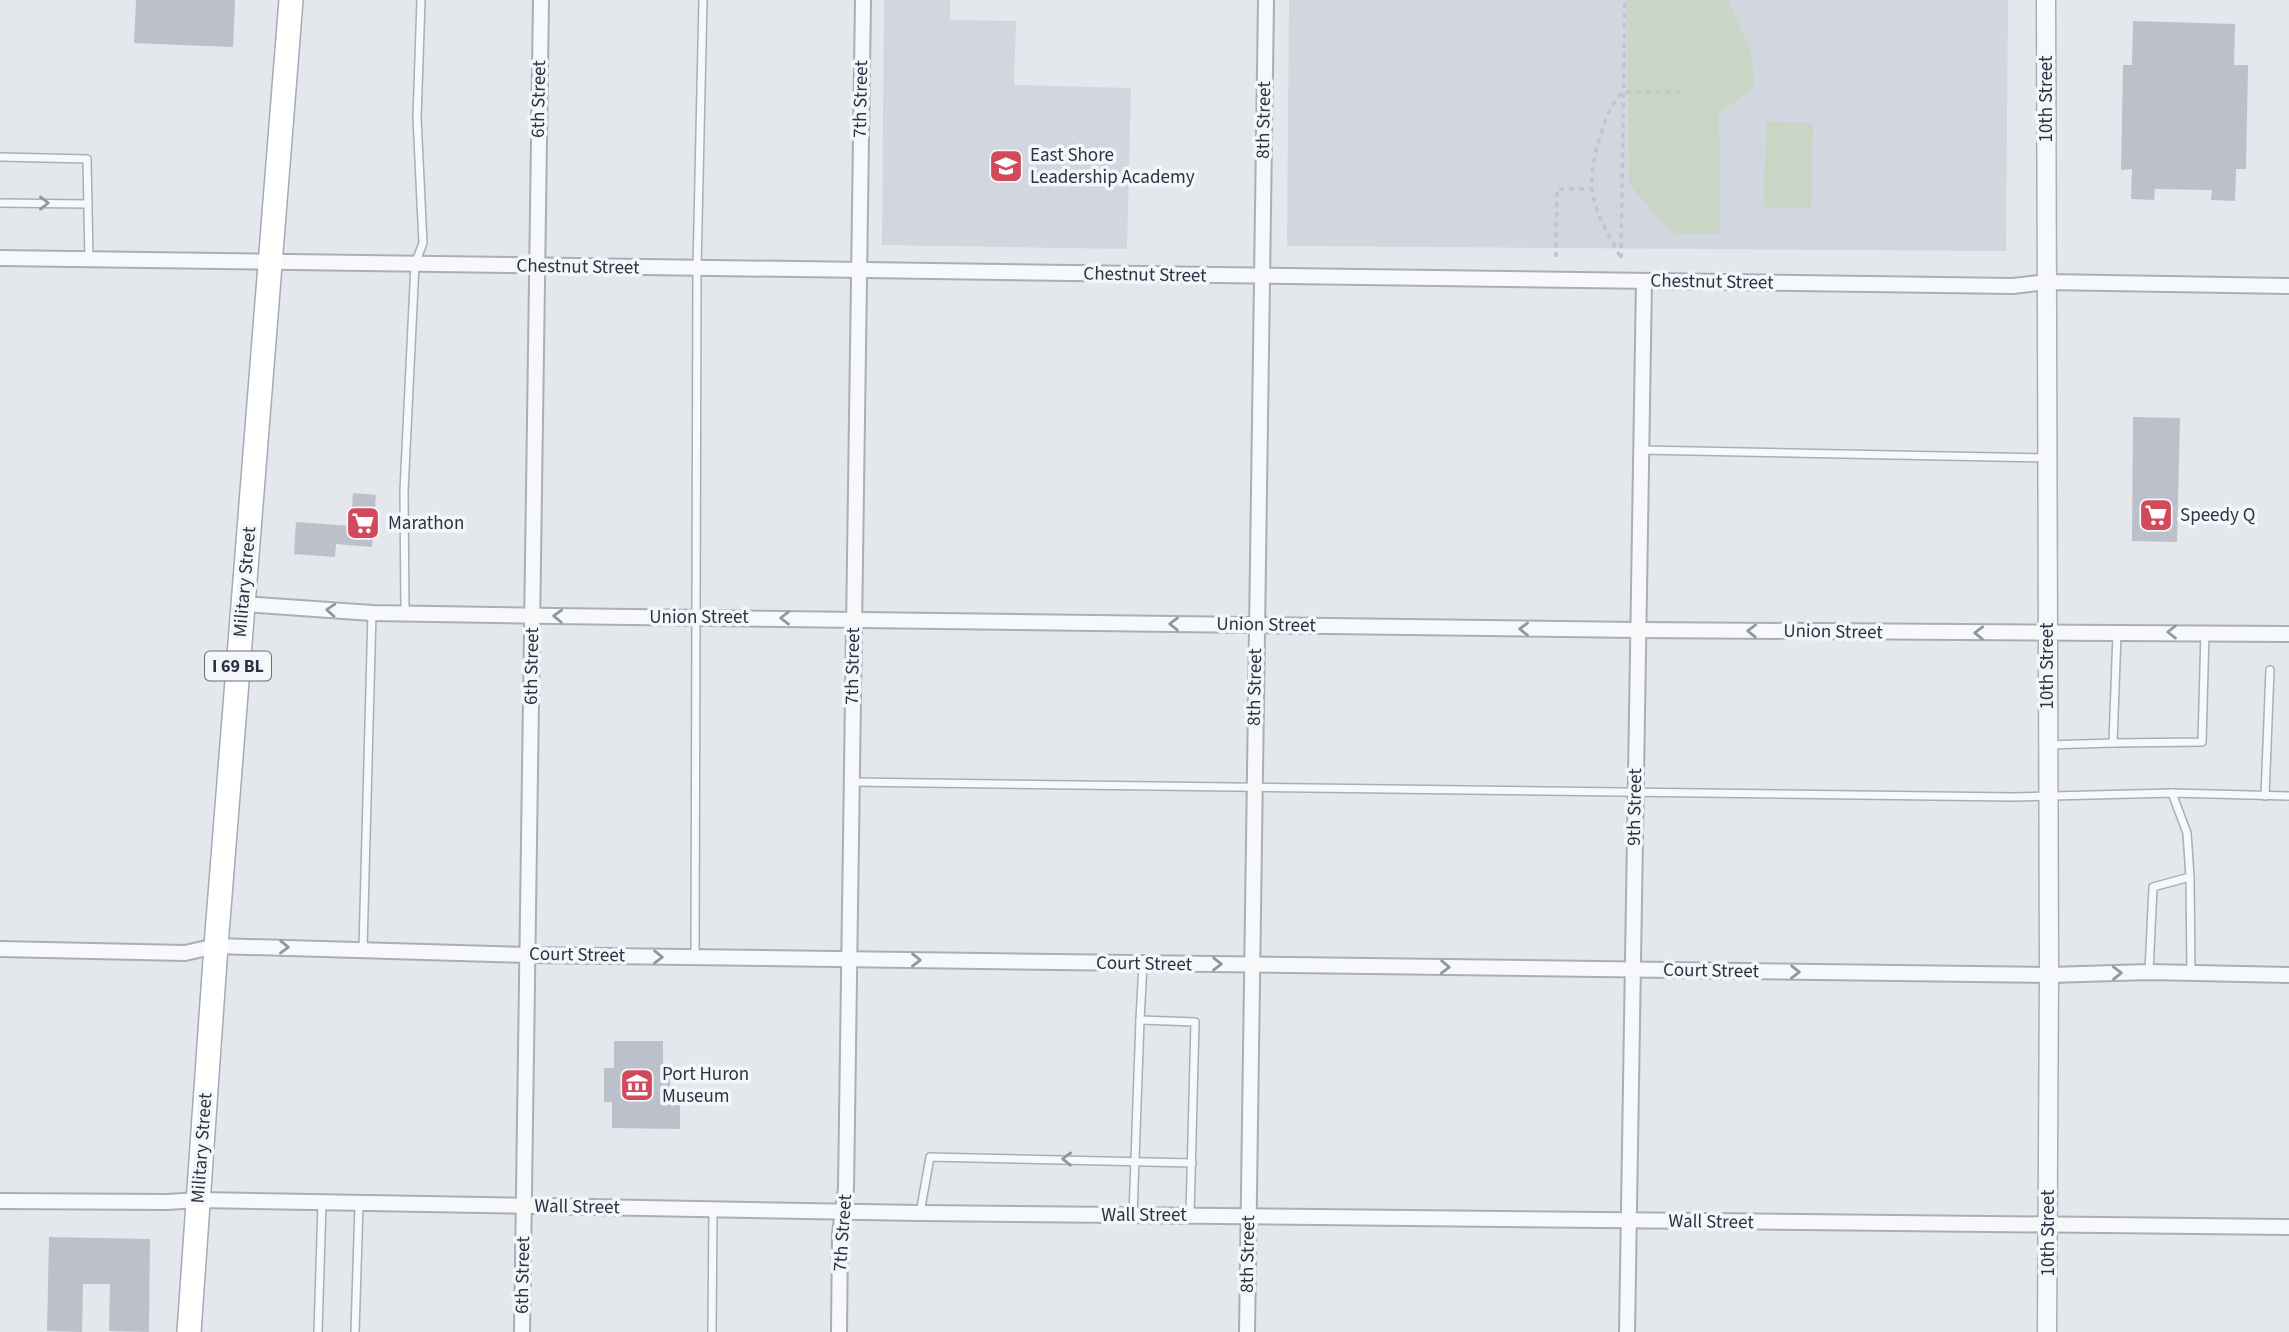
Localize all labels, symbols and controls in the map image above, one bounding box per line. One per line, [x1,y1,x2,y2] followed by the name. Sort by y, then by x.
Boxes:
[2033,55,2060,143] street label: 10th Street
[525,59,553,138] street label: 6th Street
[847,59,875,138] street label: 7th Street
[1250,80,1278,159] street label: 8th Street
[1030,142,1195,191] place label: East Shore Leadership Academy
[987,147,1025,185] school or university icon: East Shore Leadership Academy
[39,195,50,211] one-way arrow
[516,252,640,282] street label: Chestnut Street
[1083,260,1207,290] street label: Chestnut Street
[1650,267,1774,297] street label: Chestnut Street
[2137,496,2175,534] supermarket icon: Speedy Q
[2180,502,2255,529] place label: Speedy Q
[344,504,382,542] supermarket icon: Marathon
[388,510,464,537] place label: Marathon
[227,525,263,638] street label: Military Street
[325,603,336,618] one-way arrow
[649,604,749,631] street label: Union Street
[552,608,563,623] one-way arrow
[780,610,790,626] one-way arrow
[1216,611,1317,639] street label: Union Street
[1168,616,1179,631] one-way arrow
[1783,618,1884,646] street label: Union Street
[1518,621,1529,636] one-way arrow
[2034,622,2061,710] street label: 10th Street
[1746,623,1756,639] one-way arrow
[2166,624,2177,640] one-way arrow
[1973,625,1984,641] one-way arrow
[518,626,546,705] street label: 6th Street
[839,626,867,705] street label: 7th Street
[1241,647,1269,726] street label: 8th Street
[205,652,271,680] road number: I 69 BL
[1621,767,1649,846] street label: 9th Street
[279,939,290,955] one-way arrow
[529,941,626,969] street label: Court Street
[654,949,664,965] one-way arrow
[1096,950,1193,978] street label: Court Street
[911,953,922,968] one-way arrow
[1212,957,1223,972] one-way arrow
[1663,957,1760,985] street label: Court Street
[1440,959,1450,975] one-way arrow
[1790,964,1800,980] one-way arrow
[2112,965,2123,981] one-way arrow
[662,1061,749,1110] place label: Port Huron Museum
[618,1066,656,1104] museum icon: Port Huron Museum
[185,1091,219,1204] street label: Military Street
[1061,1151,1072,1167] one-way arrow
[2035,1189,2062,1277] street label: 10th Street
[534,1193,620,1221] street label: Wall Street
[827,1193,859,1273] street label: 7th Street
[1101,1202,1187,1229] street label: Wall Street
[1668,1208,1754,1236] street label: Wall Street
[1234,1214,1262,1293] street label: 8th Street
[509,1235,537,1314] street label: 6th Street

